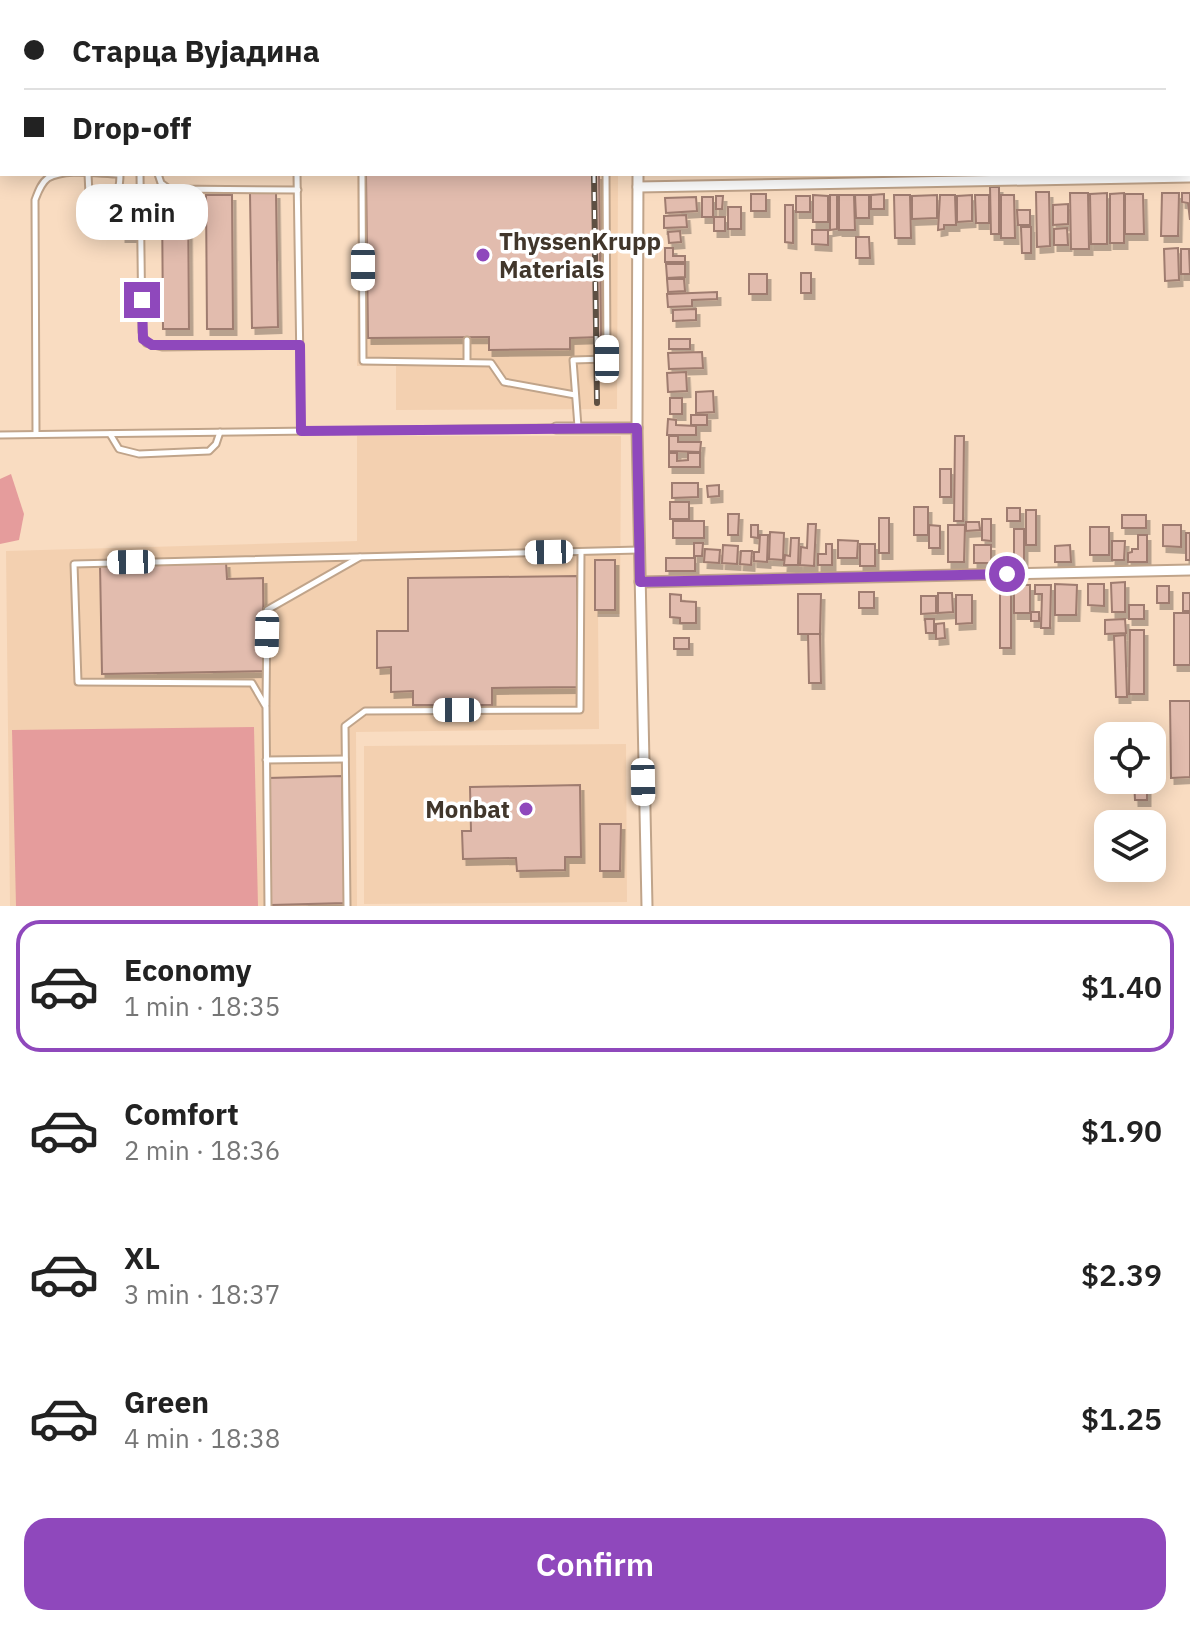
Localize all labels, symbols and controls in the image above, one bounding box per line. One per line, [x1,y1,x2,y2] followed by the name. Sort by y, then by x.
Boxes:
[72,31,320,70] text: Старца Вујадина
[72,108,191,147] text: Drop-off
[76,184,208,240] callout: 2 min
[108,195,176,229] text: 2 min
[499,225,661,285] place label: ThyssenKrupp Materials
[351,243,375,291] car
[474,246,492,264] marker: ThyssenKrupp Materials
[124,282,160,318] route end
[595,335,619,383] car
[525,540,573,564] car
[107,550,155,574] car
[989,556,1025,592] route start
[255,610,279,658] car
[433,698,481,722] car
[1094,722,1166,882] map controls
[1094,722,1166,794] button: locate
[631,758,655,806] car
[425,793,510,825] place label: Monbat
[517,800,535,818] marker: Monbat
[1094,810,1166,882] button: layers
[28,950,100,1022] icon: car
[124,950,252,989] text: Economy
[1081,967,1162,1006] text: $1.40
[124,989,280,1023] text: 1 min · 18:35
[28,1094,100,1166] icon: car
[124,1094,239,1133] text: Comfort
[1081,1111,1162,1150] text: $1.90
[124,1133,280,1167] text: 2 min · 18:36
[28,1238,100,1310] icon: car
[124,1238,160,1277] text: XL
[1081,1255,1162,1294] text: $2.39
[124,1277,280,1311] text: 3 min · 18:37
[28,1382,100,1454] icon: car
[124,1382,209,1421] text: Green
[1081,1399,1162,1438] text: $1.25
[124,1421,280,1455] text: 4 min · 18:38
[24,1518,1166,1610] button: Confirm

